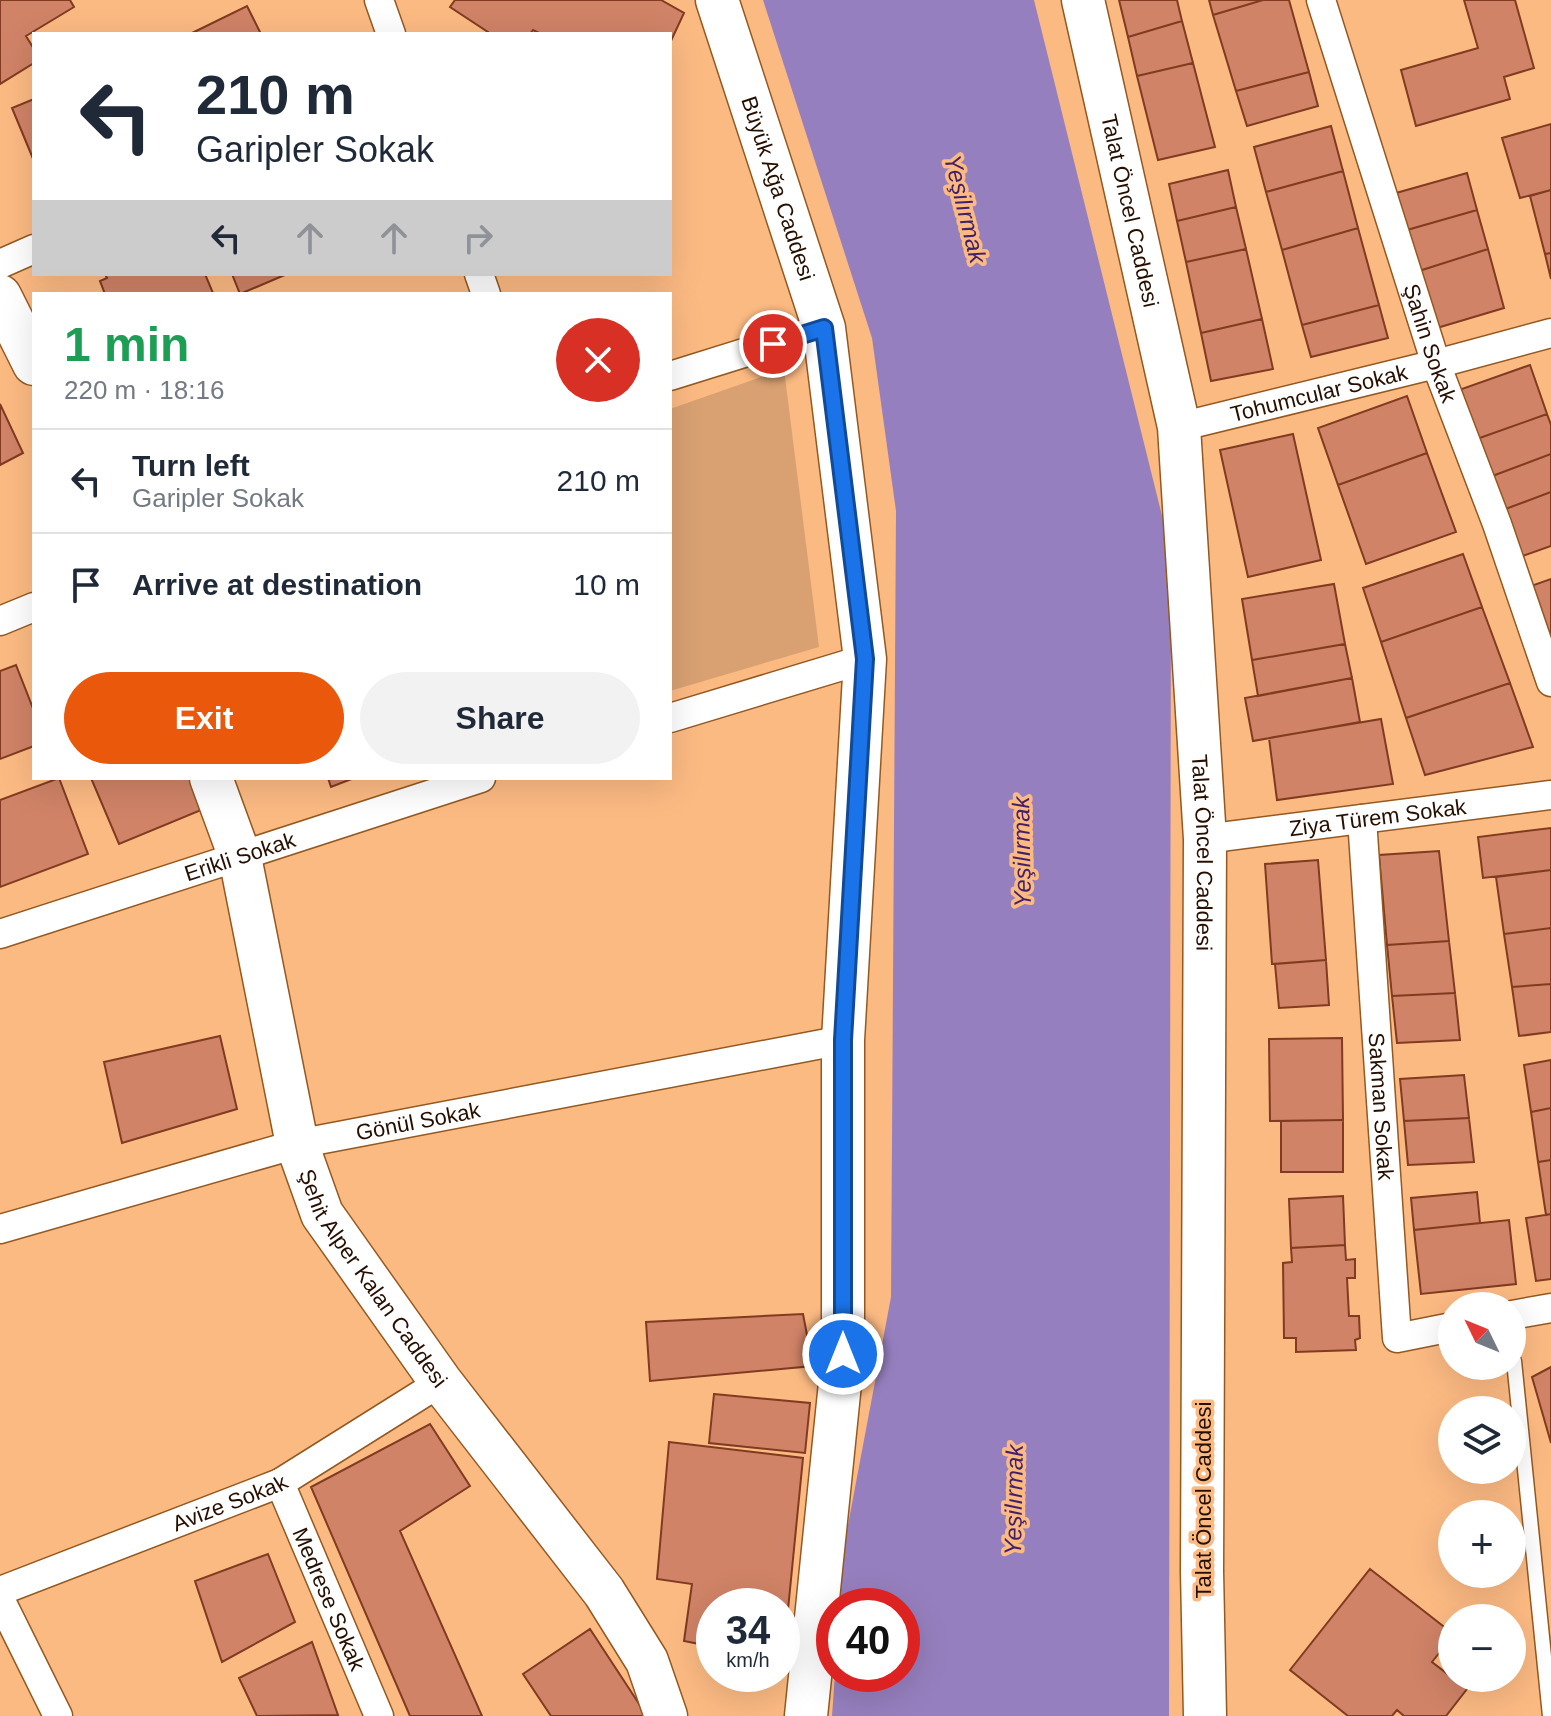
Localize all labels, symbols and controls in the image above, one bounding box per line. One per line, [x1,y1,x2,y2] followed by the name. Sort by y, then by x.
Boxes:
[196,63,355,126] text: 210 m
[64,64,168,168] icon: left
[736,93,820,284] street label: Büyük Ağa Caddesi
[1096,112,1164,310] street label: Talat Öncel Caddesi
[196,129,434,170] text: Garipler Sokak
[939,152,992,268] water label: Yeşilırmak
[204,216,248,260] icon: left
[288,216,332,260] icon: ahead
[372,216,416,260] icon: ahead
[456,216,500,260] icon: right
[1398,281,1462,407] street label: Şahin Sokak
[739,310,807,378] pin
[64,318,189,371] text: 1 min
[556,318,640,402] button: close
[751,322,795,366] icon: arrive
[1228,359,1411,427] street label: Tohumcular Sokak
[64,375,224,405] text: 220 m · 18:16
[132,449,250,482] text: Turn left
[64,459,108,503] icon: left
[557,464,640,497] text: 210 m
[132,483,304,513] text: Garipler Sokak
[64,563,108,607] icon: arrive
[132,568,422,601] text: Arrive at destination
[573,568,640,601] text: 10 m
[64,672,344,764] button: Exit
[360,672,640,764] button: Share
[1187,753,1217,951] street label: Talat Öncel Caddesi
[1007,794,1036,908] water label: Yeşilırmak
[1288,794,1469,841] street label: Ziya Türem Sokak
[181,827,299,886] street label: Erikli Sokak
[1363,1032,1398,1182] street label: Sakman Sokak
[354,1097,483,1146] street label: Gönül Sokak
[294,1166,452,1392] street label: Şehit Alper Kalan Caddesi
[1438,1292,1526,1380] north arrow
[1438,1292,1526,1692] map controls
[801,1312,885,1396] position arrow
[1438,1396,1526,1484] button: layers
[1191,1402,1216,1598] street label: Talat Öncel Caddesi
[999,1442,1028,1556] water label: Yeşilırmak
[169,1469,293,1536] street label: Avize Sokak
[1438,1500,1526,1588] button: +
[287,1524,371,1675] street label: Medrese Sokak
[816,1588,920,1692] speed limit sign: 40
[1438,1604,1526,1692] button: −
[726,1608,770,1652] text: 34
[726,1649,770,1671] text: km/h

